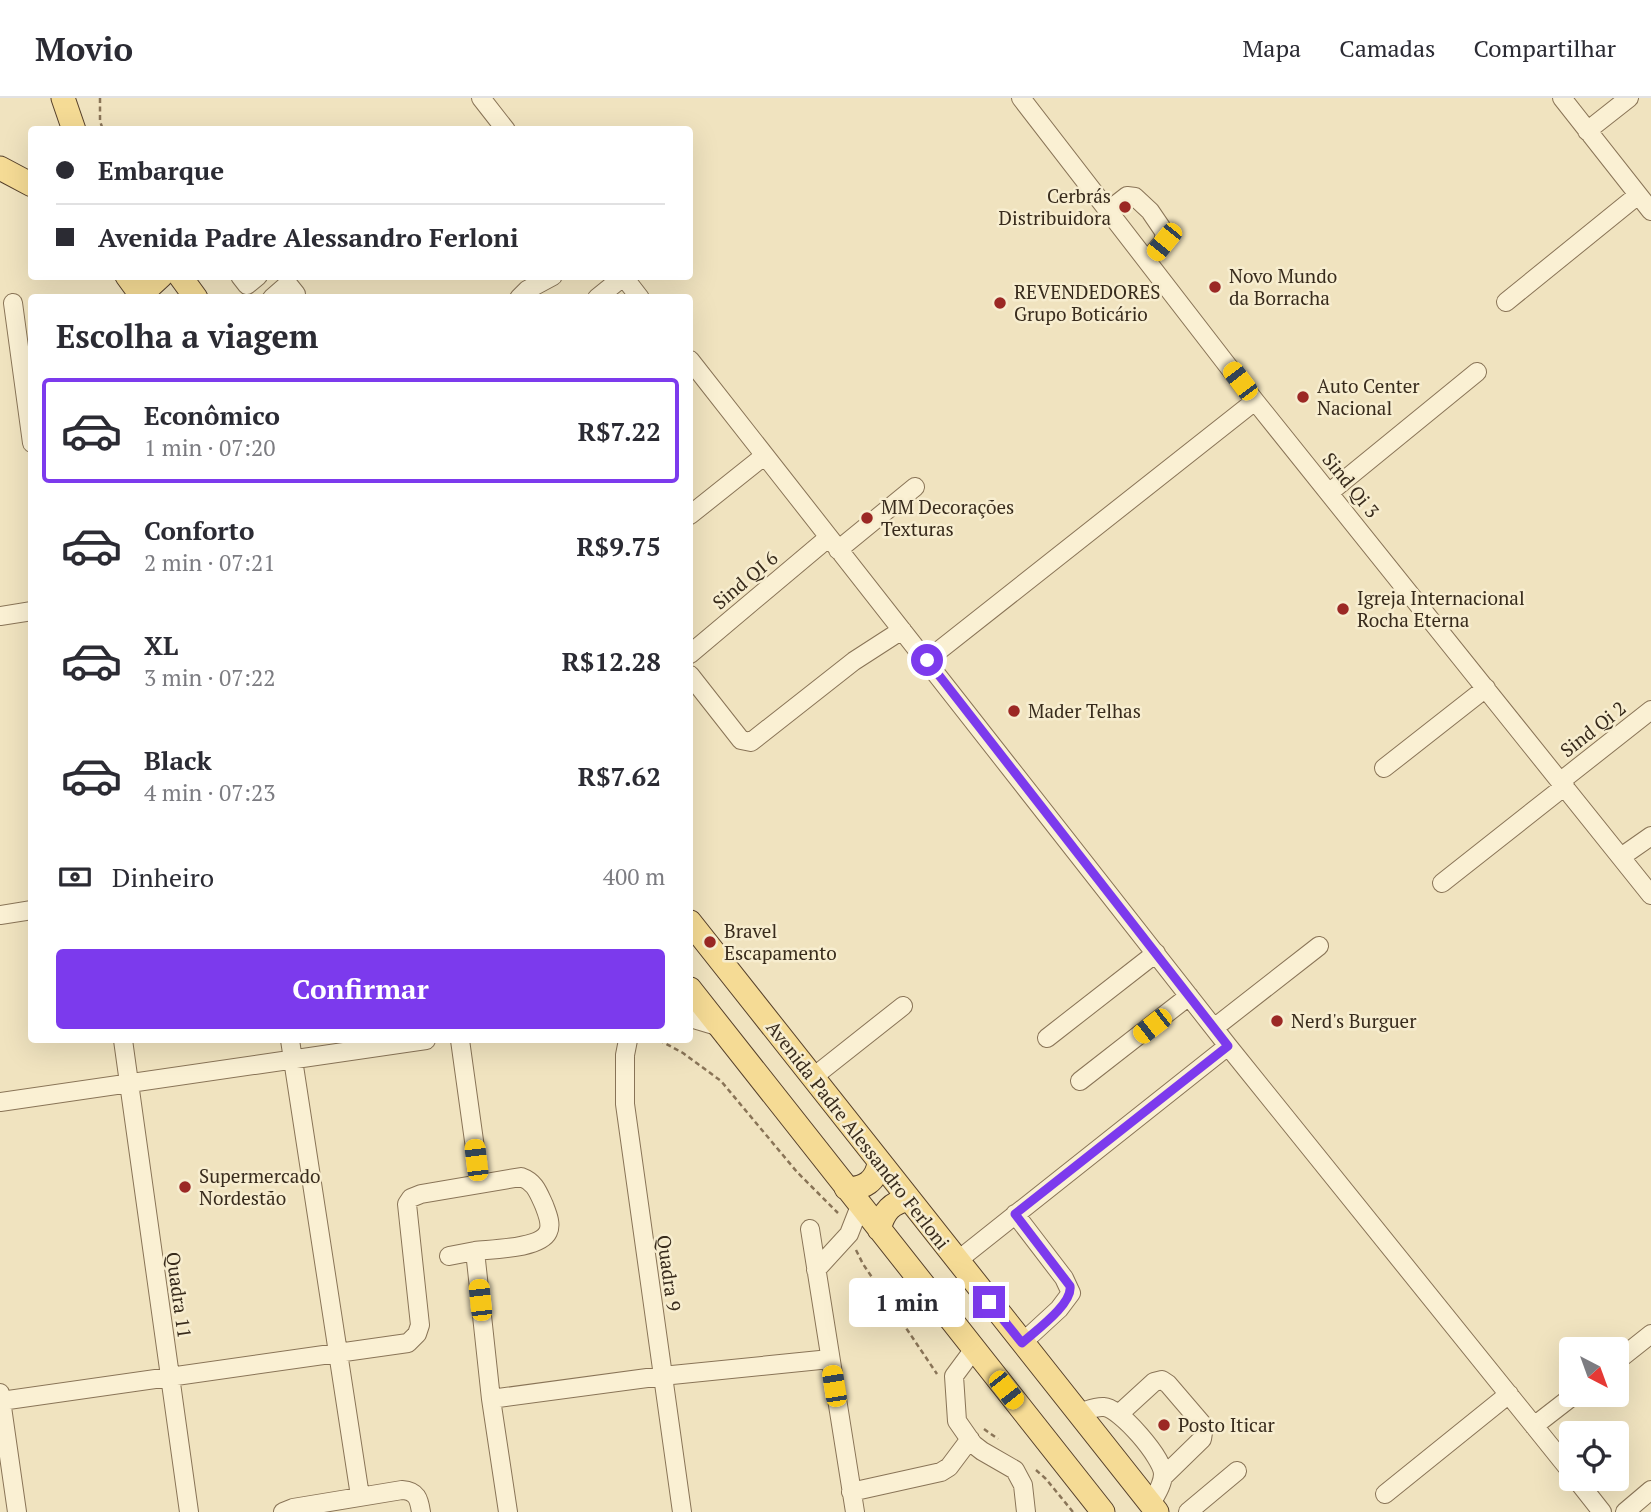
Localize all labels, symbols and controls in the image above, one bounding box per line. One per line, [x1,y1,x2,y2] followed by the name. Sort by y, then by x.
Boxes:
[35,27,133,70] text: Movio
[1243,32,1301,64] text: Mapa
[1339,32,1435,64] text: Camadas
[1473,32,1616,64] text: Compartilhar
[98,153,224,187] text: Embarque
[999,183,1111,230] place label: Cerbrás Distribuidora
[1117,199,1133,215] marker: Cerbrás Distribuidora
[1143,219,1186,265] car
[98,220,519,254] text: Avenida Padre Alessandro Ferloni
[1229,263,1337,310] place label: Novo Mundo da Borracha
[1014,279,1161,326] place label: REVENDEDORES Grupo Boticário
[1207,279,1223,295] marker: Novo Mundo da Borracha
[992,295,1008,311] marker: REVENDEDORES Grupo Boticário
[56,315,318,357] text: Escolha a viagem
[1219,358,1262,404] car
[1317,373,1420,420] place label: Auto Center Nacional
[1295,389,1311,405] marker: Auto Center Nacional
[144,398,280,432] text: Econômico
[60,399,123,462] icon: car
[578,414,661,448] text: R$7.22
[144,432,276,463] text: 1 min · 07:20
[1317,447,1385,522] street label: Sind Qi 3
[881,494,1014,541] place label: MM Decorações Texturas
[859,510,875,526] marker: MM Decorações Texturas
[144,513,254,547] text: Conforto
[60,514,123,577] icon: car
[576,529,661,563] text: R$9.75
[707,545,783,614] street label: Sind QI 6
[144,547,276,578] text: 2 min · 07:21
[1357,585,1525,632] place label: Igreja Internacional Rocha Eterna
[1335,601,1351,617] marker: Igreja Internacional Rocha Eterna
[144,628,178,662] text: XL
[60,629,123,692] icon: car
[562,644,661,678] text: R$12.28
[911,644,943,676] route start
[144,662,276,693] text: 3 min · 07:22
[1555,695,1631,762] street label: Sind Qi 2
[1028,698,1141,723] place label: Mader Telhas
[1006,703,1022,719] marker: Mader Telhas
[144,743,212,777] text: Black
[60,744,123,807] icon: car
[578,759,661,793] text: R$7.62
[144,777,276,808] text: 4 min · 07:23
[56,858,94,896] icon: cash
[112,860,214,894] text: Dinheiro
[603,861,665,892] text: 400 m
[724,918,837,965] place label: Bravel Escapamento
[702,934,718,950] marker: Bravel Escapamento
[56,949,665,1029] button: Confirmar
[1129,1005,1176,1047] car
[1291,1008,1417,1033] place label: Nerd's Burguer
[1269,1013,1285,1029] marker: Nerd's Burguer
[761,1015,956,1254] street label: Avenida Padre Alessandro Ferloni
[464,1138,489,1182] car
[199,1163,320,1210] place label: Supermercado Nordestão
[177,1179,193,1195] marker: Supermercado Nordestão
[652,1233,687,1313] street label: Quadra 9
[161,1250,198,1340] street label: Quadra 11
[468,1278,493,1322] car
[849,1278,964,1326] callout: 1 min
[973,1286,1005,1318] route end
[876,1287,938,1318] text: 1 min
[1559,1337,1629,1407] north arrow
[1559,1337,1629,1491] map controls
[821,1364,848,1408] car
[985,1367,1028,1413] car
[1178,1412,1276,1437] place label: Posto Iticar
[1156,1417,1172,1433] marker: Posto Iticar
[1559,1421,1629,1491] button: locate

